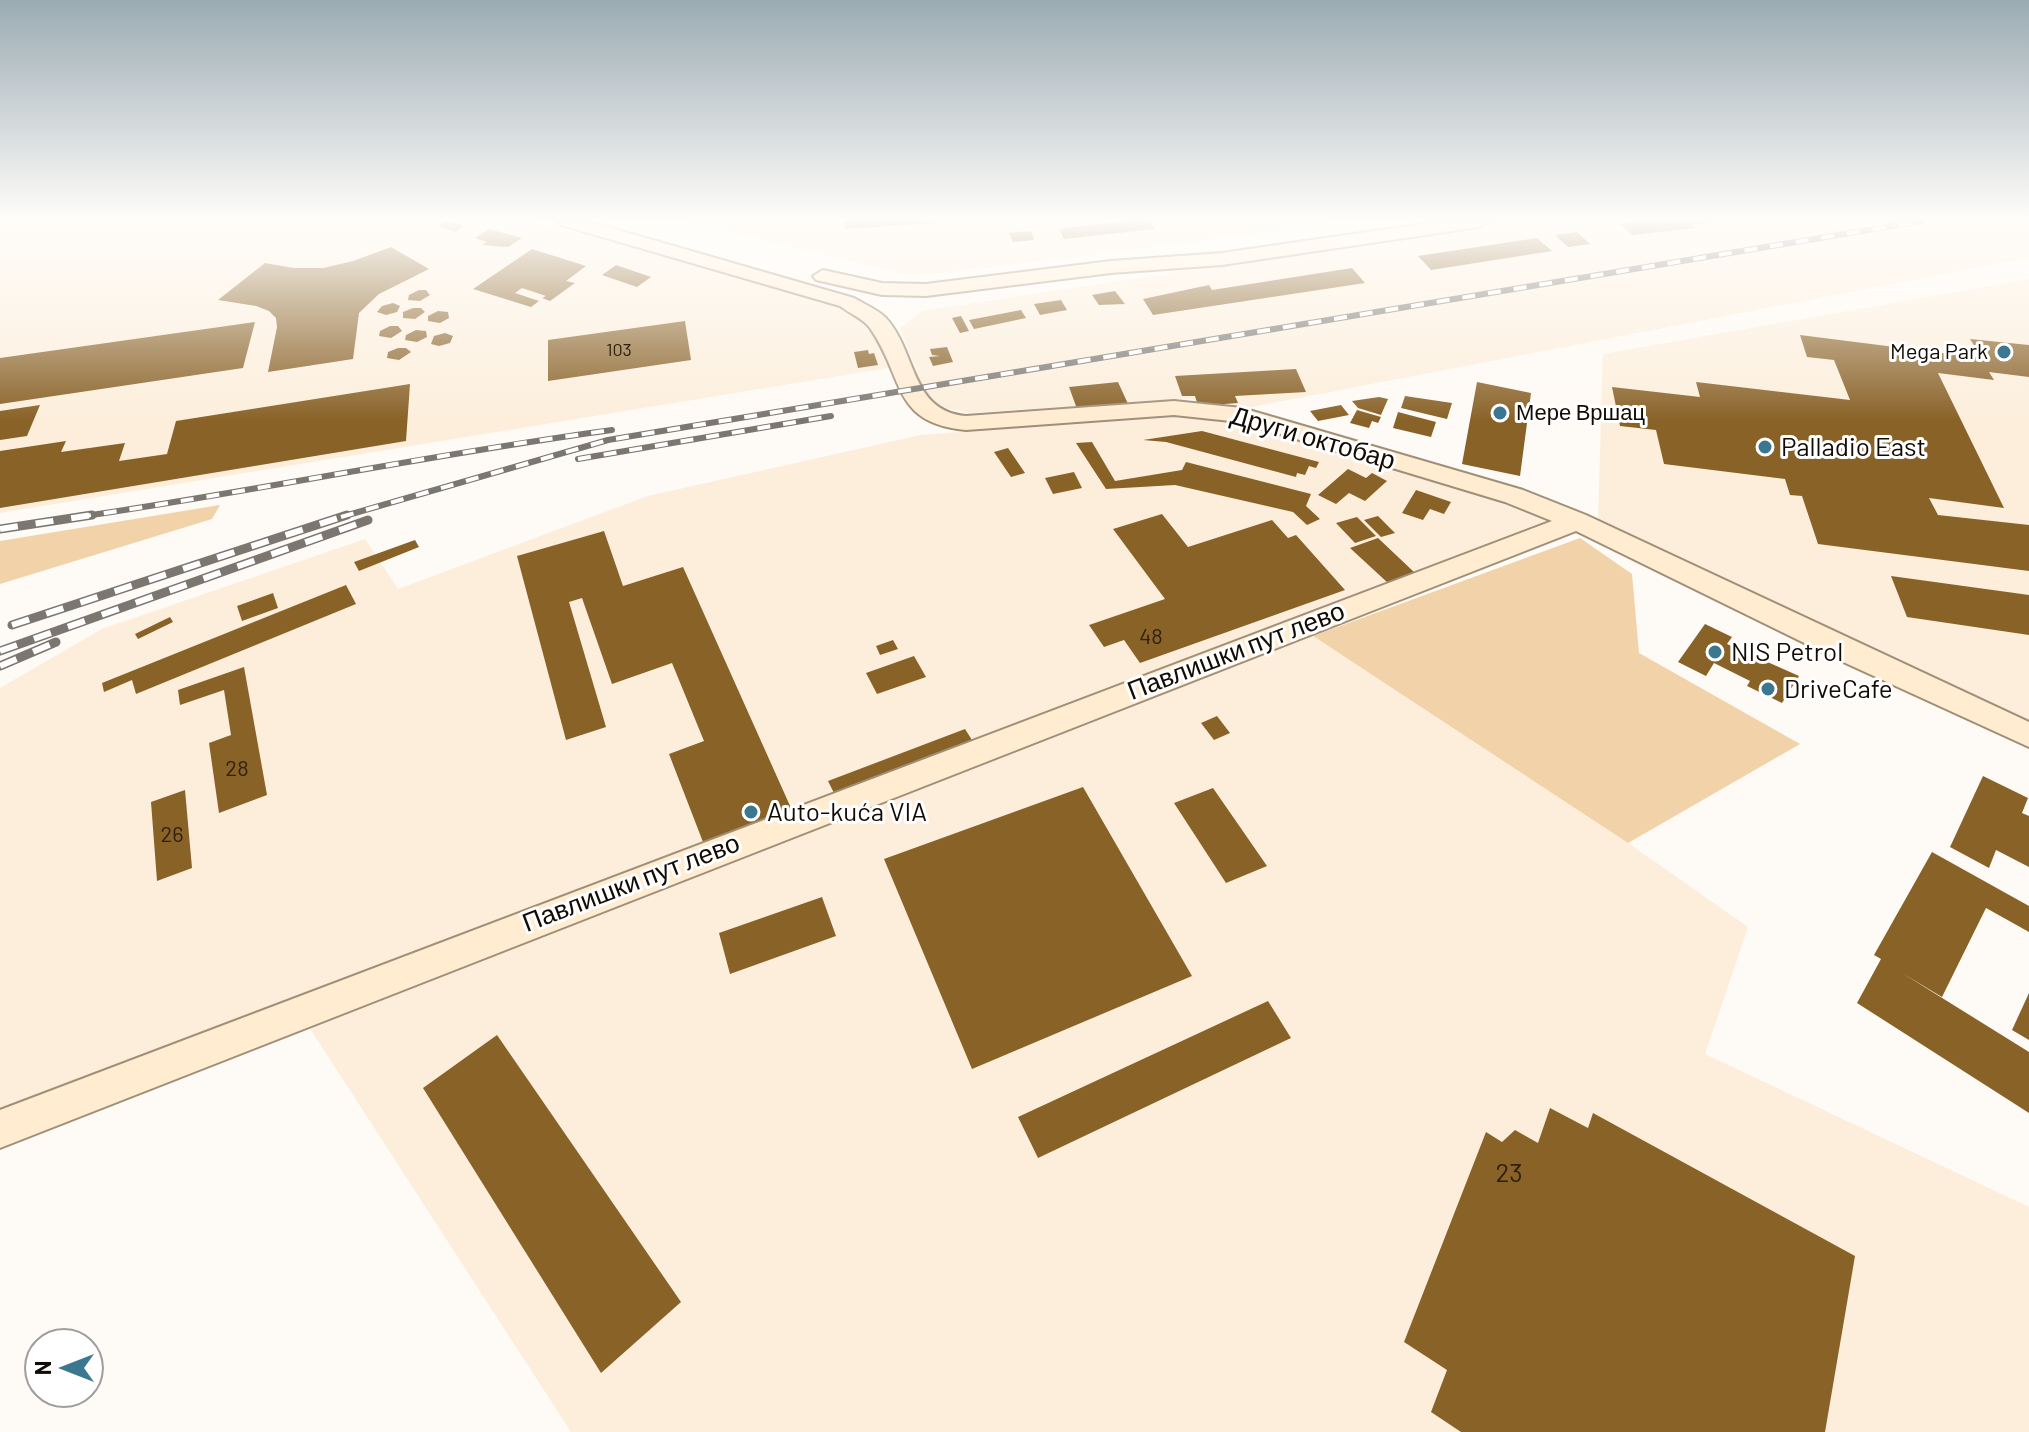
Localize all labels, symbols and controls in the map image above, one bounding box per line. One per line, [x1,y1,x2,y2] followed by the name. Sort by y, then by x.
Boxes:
[606,339,632,361] house number: 103
[1890,339,1988,365] place label: Mega Park
[1995,343,2013,361] marker: Mega Park
[1227,400,1399,476] street label: Други октобар
[1516,400,1645,426] place label: Мере Вршац
[1491,404,1509,422] marker: Мере Вршац
[1781,431,1926,463] place label: Palladio East
[1756,438,1774,456] marker: Palladio East
[1123,595,1349,707] street label: Павлишки пут лево
[1139,624,1163,650] house number: 48
[1731,636,1843,668] place label: NIS Petrol
[1706,643,1724,661] marker: NIS Petrol
[1784,673,1893,705] place label: DriveCafe
[1759,680,1777,698] marker: DriveCafe
[225,756,249,782] house number: 28
[767,796,927,828] place label: Auto-kuća VIA
[742,803,760,821] marker: Auto-kuća VIA
[160,822,184,848] house number: 26
[518,827,744,939] street label: Павлишки пут лево
[1495,1157,1523,1189] house number: 23
[24,1328,104,1408] north arrow
[29,1361,55,1375] text: N

